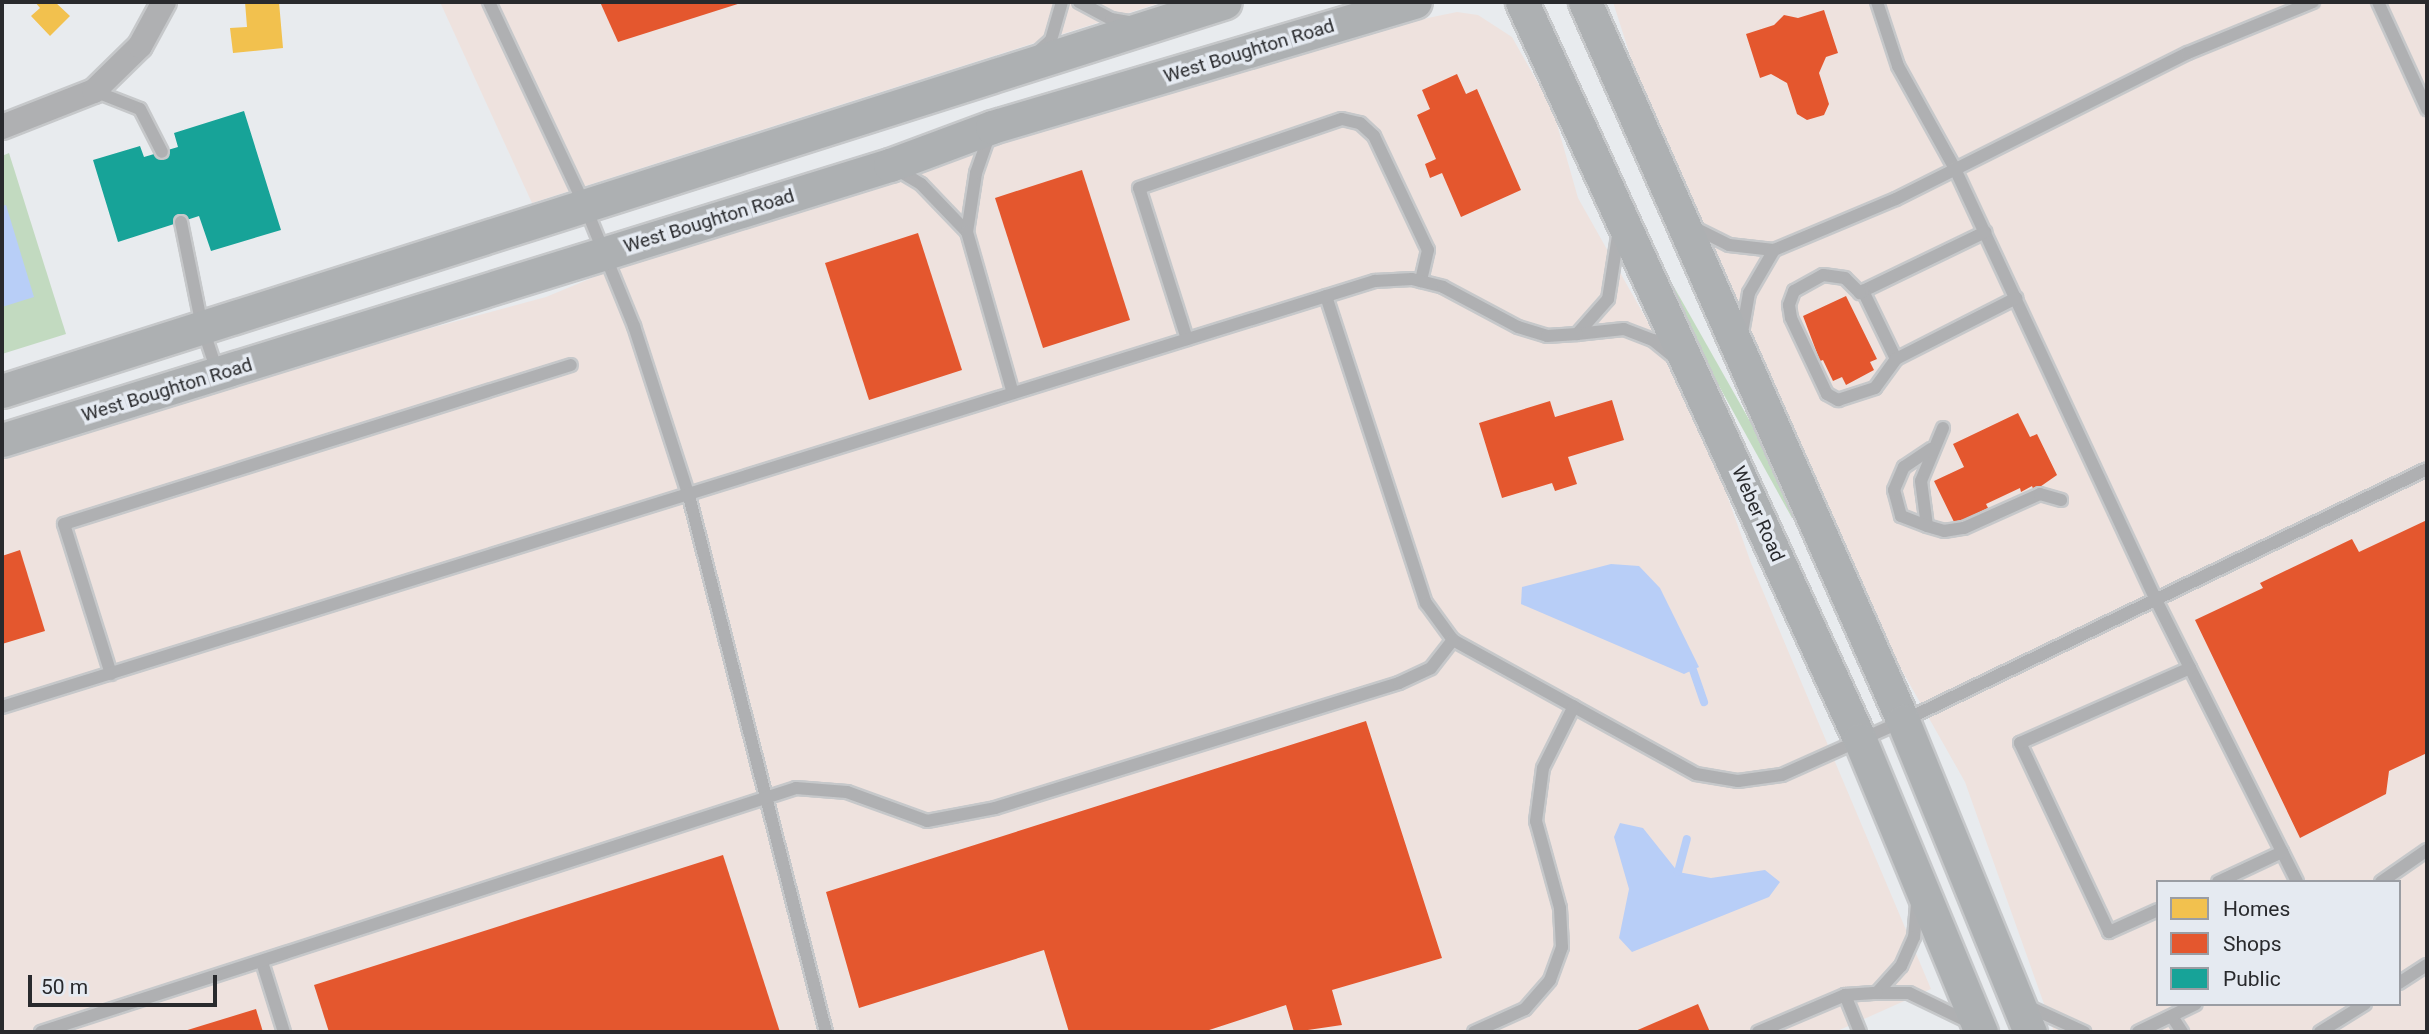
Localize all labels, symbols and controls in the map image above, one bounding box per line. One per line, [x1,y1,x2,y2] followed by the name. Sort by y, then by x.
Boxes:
[1161,14,1337,88] street label: West Boughton Road
[621,184,797,258] street label: West Boughton Road
[79,353,255,427] street label: West Boughton Road
[1727,463,1789,565] street label: Weber Road
[2156,880,2401,1006] legend
[2223,897,2290,921] text: Homes
[2223,932,2282,956] text: Shops
[32,960,220,1004] scale bar
[2223,967,2281,991] text: Public
[41,975,88,999] text: 50 m

